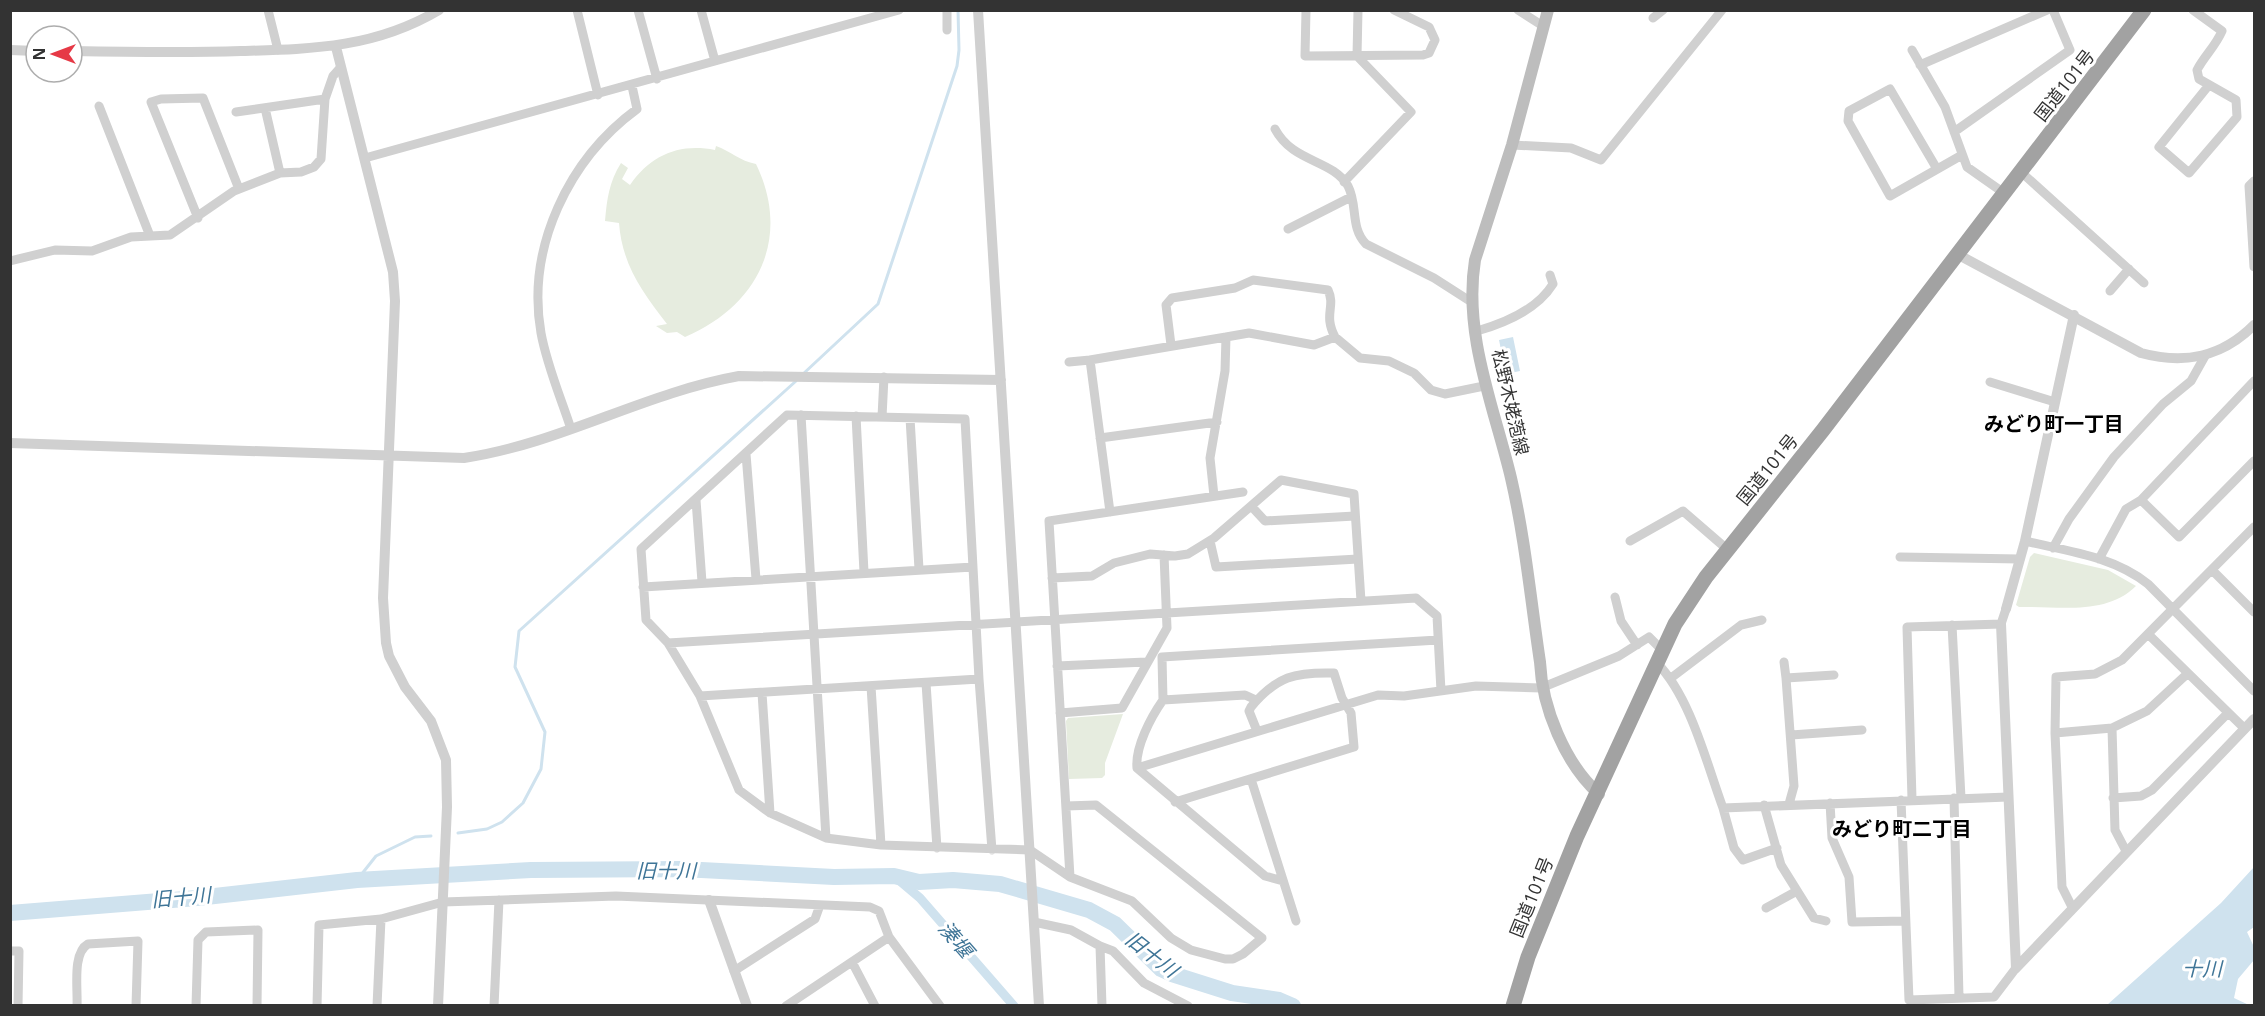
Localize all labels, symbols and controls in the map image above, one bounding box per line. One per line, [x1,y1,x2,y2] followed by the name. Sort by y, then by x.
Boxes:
[24,24,84,84] north arrow
[2028,44,2100,126] street label: 国道101号
[28,47,50,61] text: N
[1487,347,1535,457] street label: 松野木姥萢線
[1984,410,2124,437] district label: みどり町一丁目
[1731,428,1803,510] street label: 国道101号
[1832,815,1972,842] district label: みどり町二丁目
[1504,853,1558,941] street label: 国道101号
[636,857,698,884] water label: 旧十川
[150,881,214,913] water label: 旧十川
[933,915,982,966] water label: 湊堰
[1120,925,1186,984] water label: 旧十川
[2182,955,2224,982] water label: 十川

